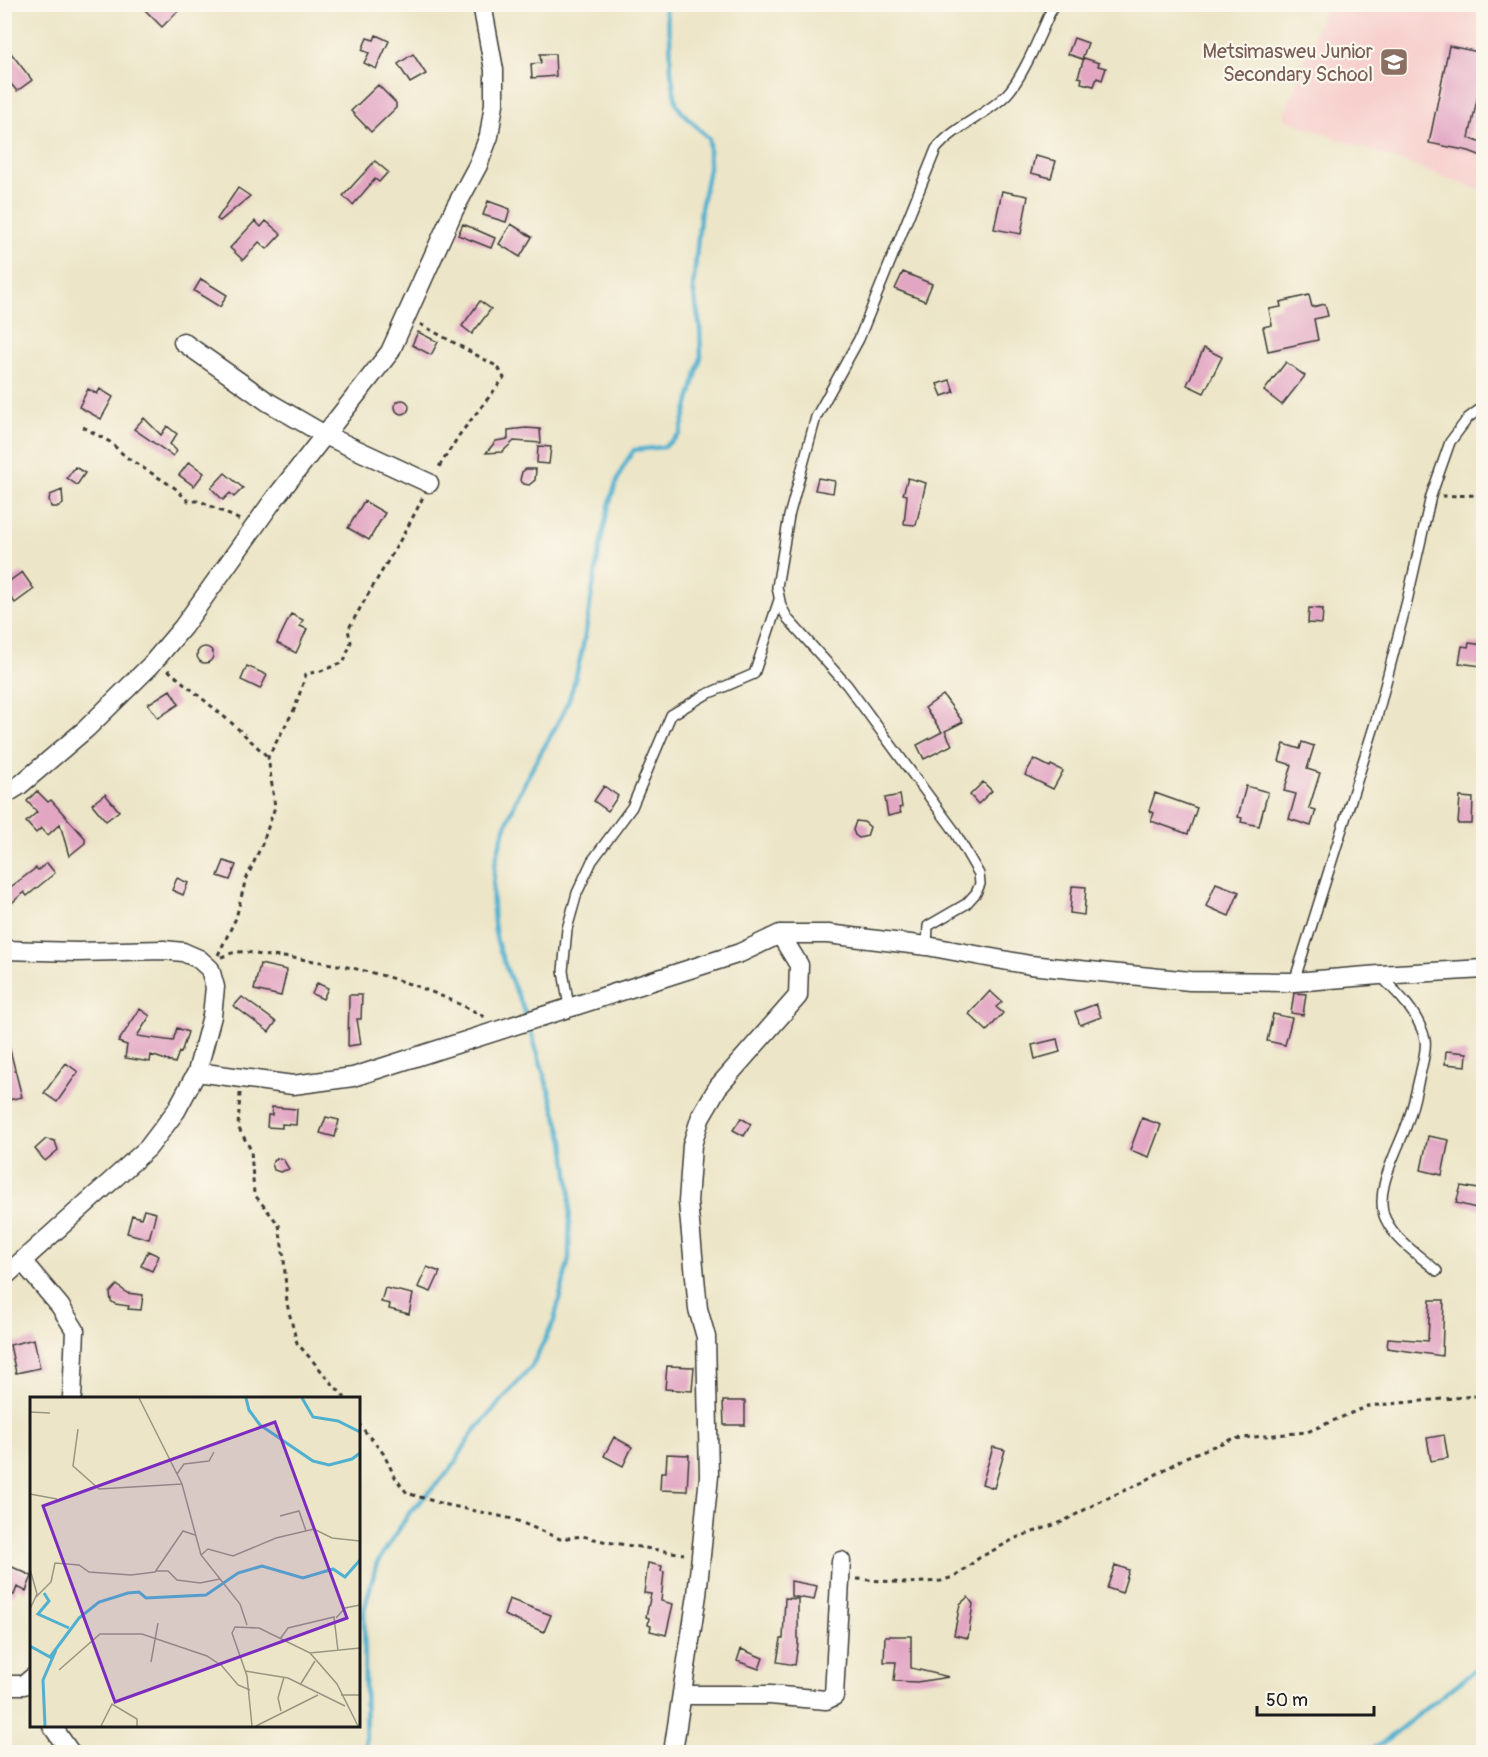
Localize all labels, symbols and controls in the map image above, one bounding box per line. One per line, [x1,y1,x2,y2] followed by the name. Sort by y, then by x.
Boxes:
[1203,39,1373,87] place label: Metsimasweu Junior Secondary School
[1378,46,1410,78] school or university icon: Metsimasweu Junior Secondary School
[30,1397,360,1727] inset map
[1257,1679,1374,1717] scale bar
[1266,1689,1308,1712] text: 50 m

